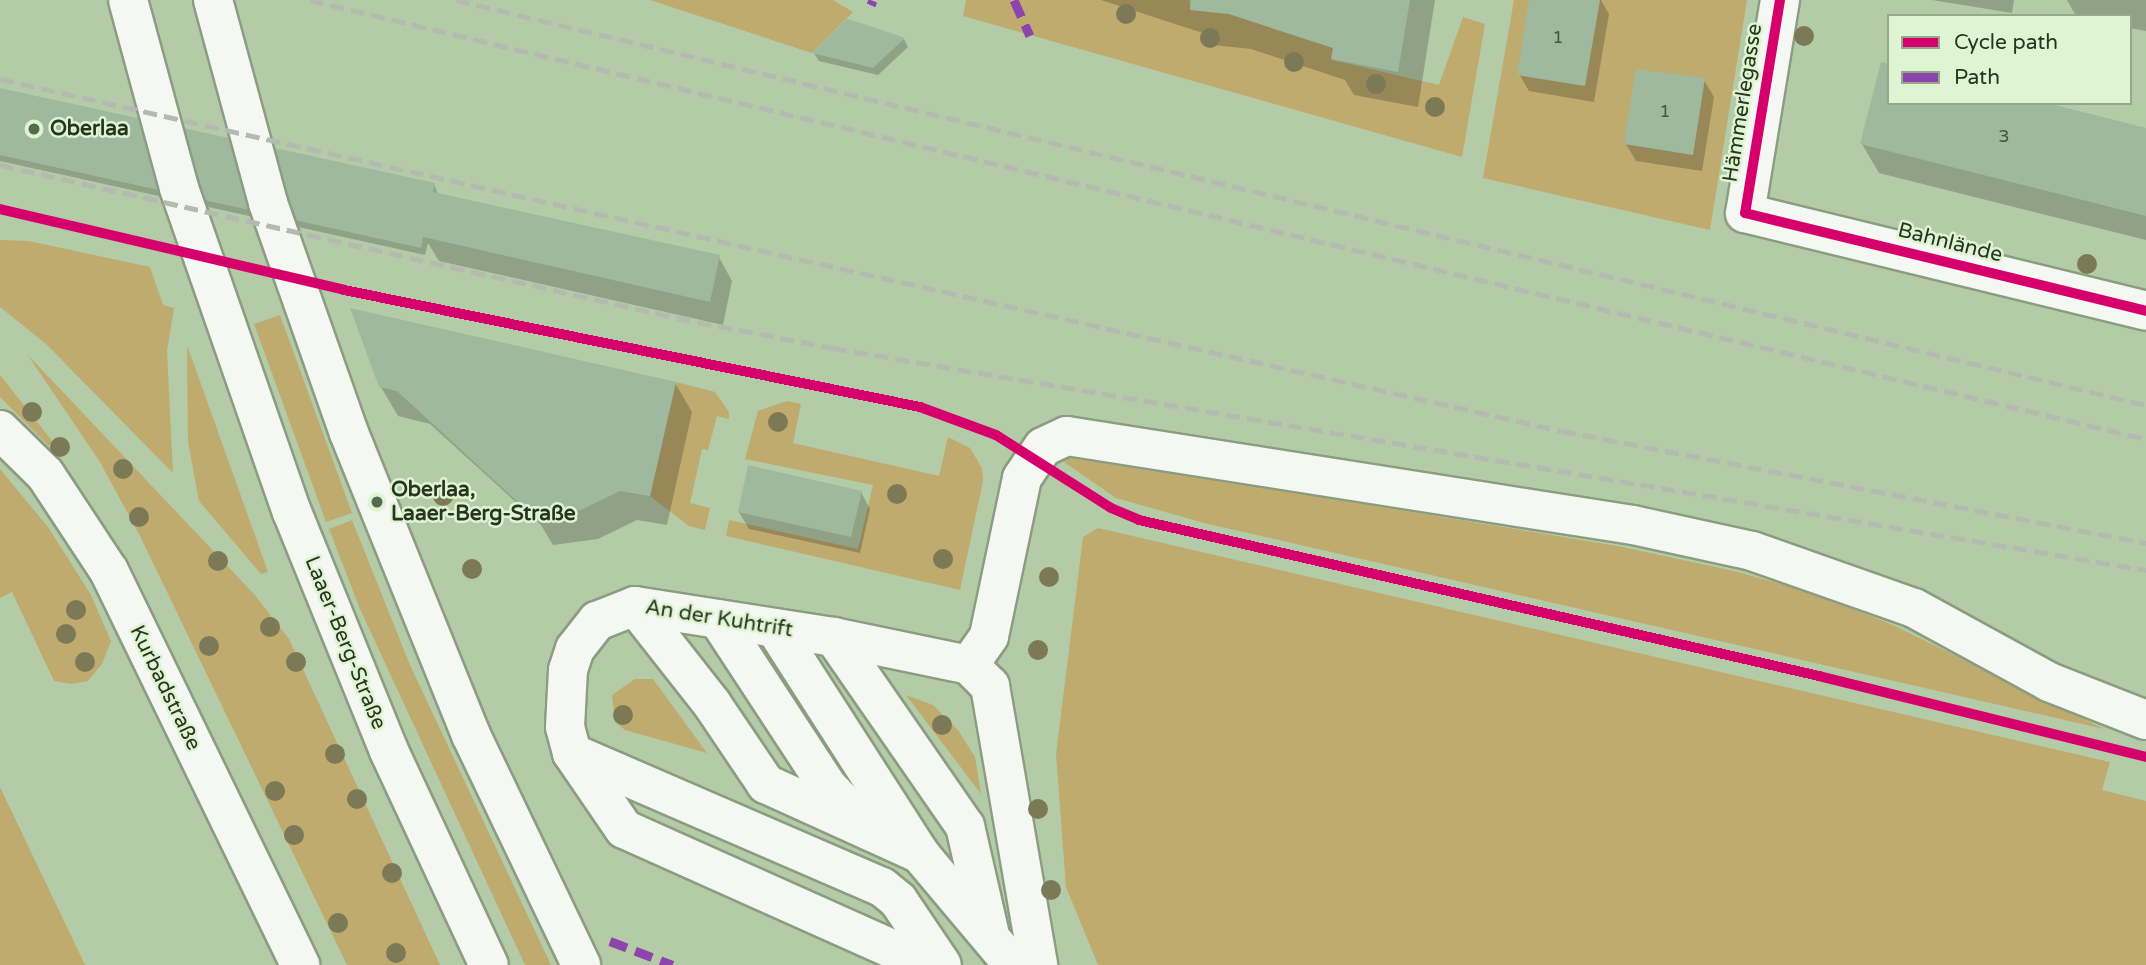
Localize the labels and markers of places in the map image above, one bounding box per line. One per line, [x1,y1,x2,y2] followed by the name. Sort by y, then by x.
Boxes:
[50,116,129,142] place label: Oberlaa
[24,119,44,139] marker: Oberlaa
[391,477,576,527] place label: Oberlaa, Laaer-Berg-Straße
[369,494,385,510] marker: Oberlaa, Laaer-Berg-Straße

